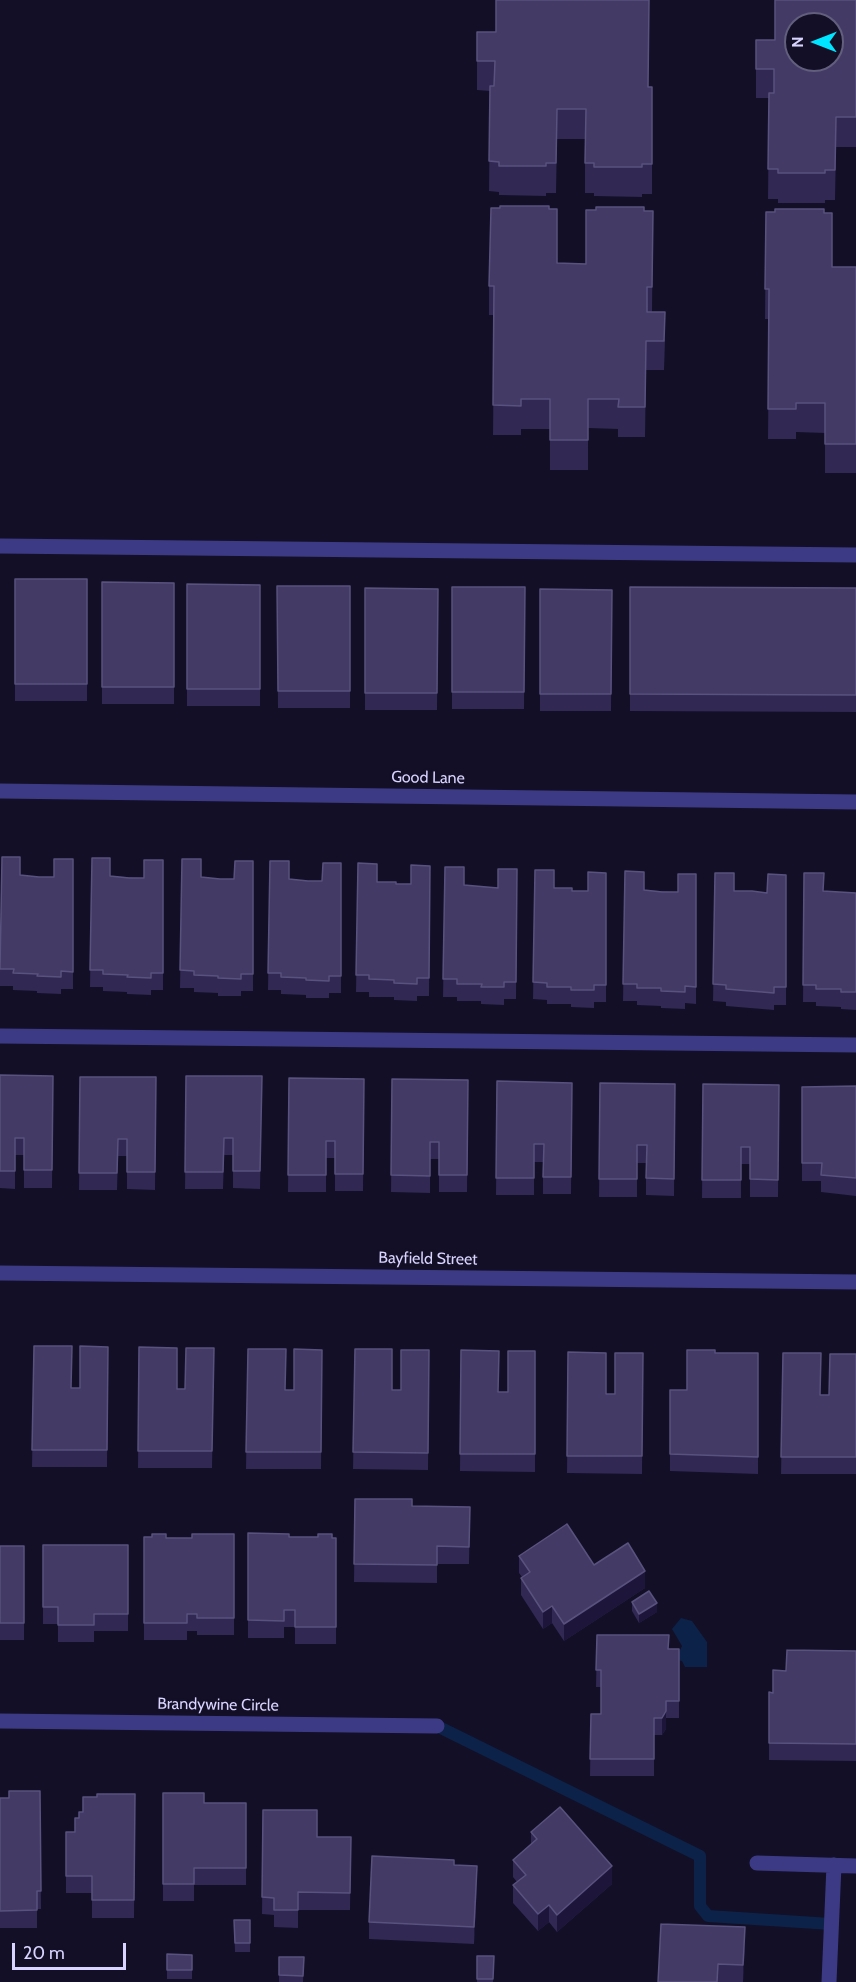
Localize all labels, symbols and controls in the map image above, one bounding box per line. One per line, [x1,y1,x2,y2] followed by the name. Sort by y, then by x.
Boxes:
[784,12,844,72] north arrow
[788,36,807,48] text: N
[391,768,465,788] street label: Good Lane
[378,1249,478,1269] street label: Bayfield Street
[157,1694,279,1716] street label: Brandywine Circle
[15,1931,129,1969] scale bar
[23,1942,65,1964] text: 20 m

